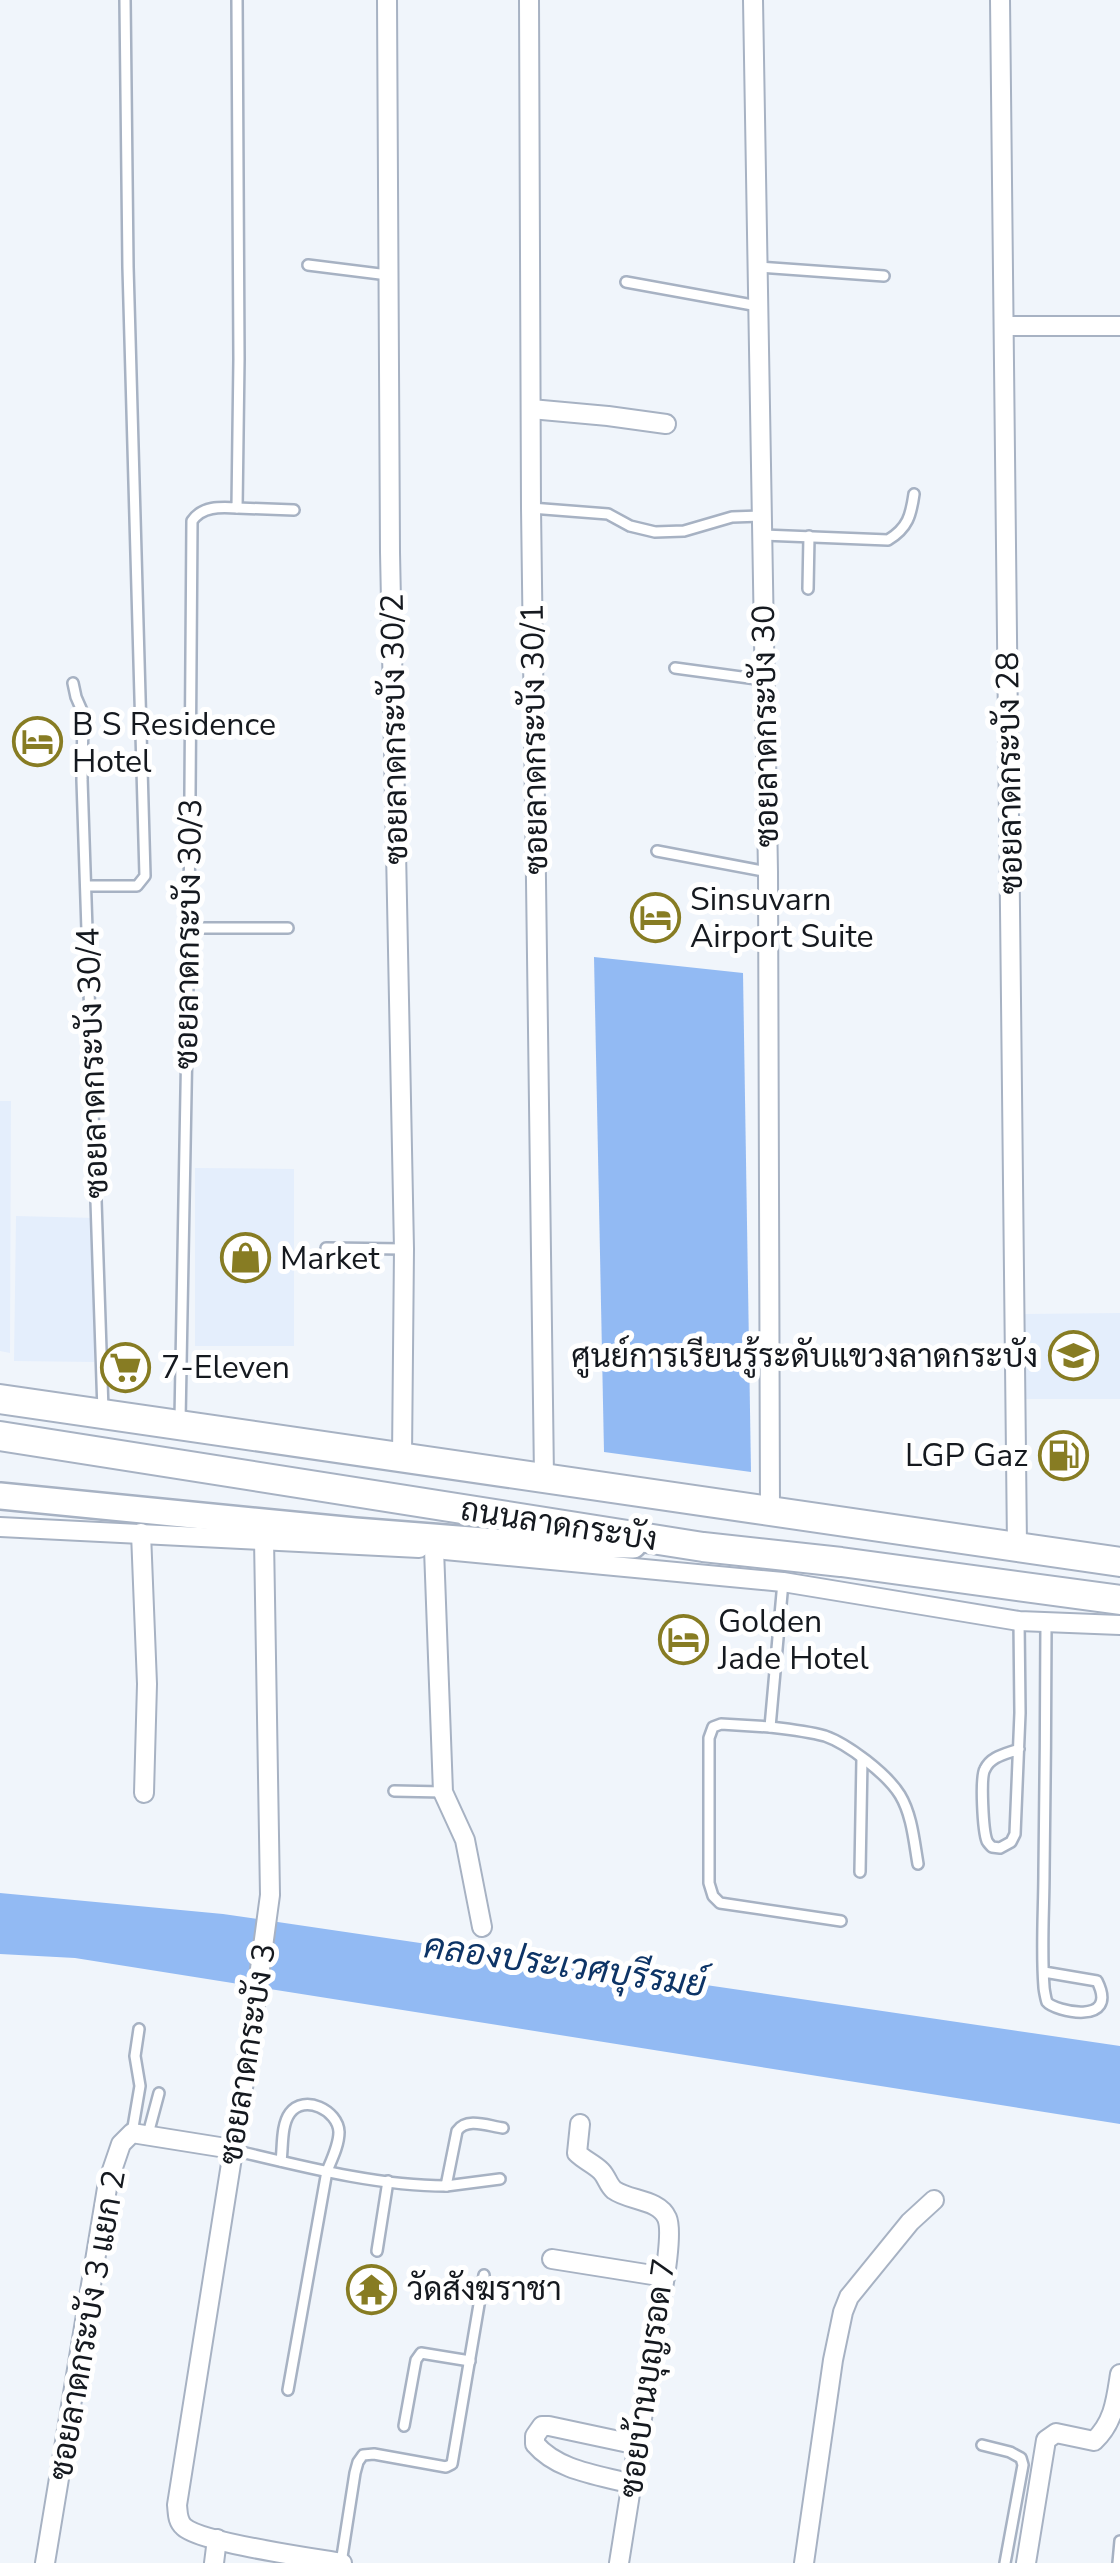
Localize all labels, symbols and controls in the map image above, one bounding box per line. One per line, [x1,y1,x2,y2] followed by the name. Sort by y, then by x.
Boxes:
[371,593,418,865] street label: ซอยลาดกระบัง 30/2
[511,603,558,875] street label: ซอยลาดกระบัง 30/1
[742,604,789,848] street label: ซอยลาดกระบัง 30
[986,651,1033,895] street label: ซอยลาดกระบัง 28
[72,703,276,783] place label: B S Residence Hotel
[11,716,63,768] hotel icon: B S Residence Hotel
[165,798,212,1070] street label: ซอยลาดกระบัง 30/3
[690,878,874,958] place label: Sinsuvarn Airport Suite
[629,891,681,943] hotel icon: Sinsuvarn Airport Suite
[66,927,119,1199] street label: ซอยลาดกระบัง 30/4
[219,1232,271,1284] shop icon: Market
[280,1237,380,1280] place label: Market
[1047,1330,1099,1382] school or university icon: ศูนย์การเรียนรู้ระดับแขวงลาดกระบัง
[571,1335,1038,1378] place label: ศูนย์การเรียนรู้ระดับแขวงลาดกระบัง
[100,1341,152,1393] supermarket icon: 7-Eleven
[161,1346,290,1389] place label: 7-Eleven
[1037,1429,1089,1481] fuel station icon: LGP Gaz
[905,1434,1028,1477] place label: LGP Gaz
[457,1488,660,1561] street label: ถนนลาดกระบัง
[717,1600,869,1680] place label: Golden Jade Hotel
[657,1613,709,1665] hotel icon: Golden Jade Hotel
[421,1922,714,2009] water label: คลองประเวศบุรีรมย์
[209,1940,286,2168] street label: ซอยลาดกระบัง 3
[39,2167,136,2484] street label: ซอยลาดกระบัง 3 แยก 2
[609,2256,686,2500] street label: ซอยบ้านบุญรอด 7
[346,2263,398,2315] temple icon: วัดสังฆราชา
[407,2268,562,2311] place label: วัดสังฆราชา

